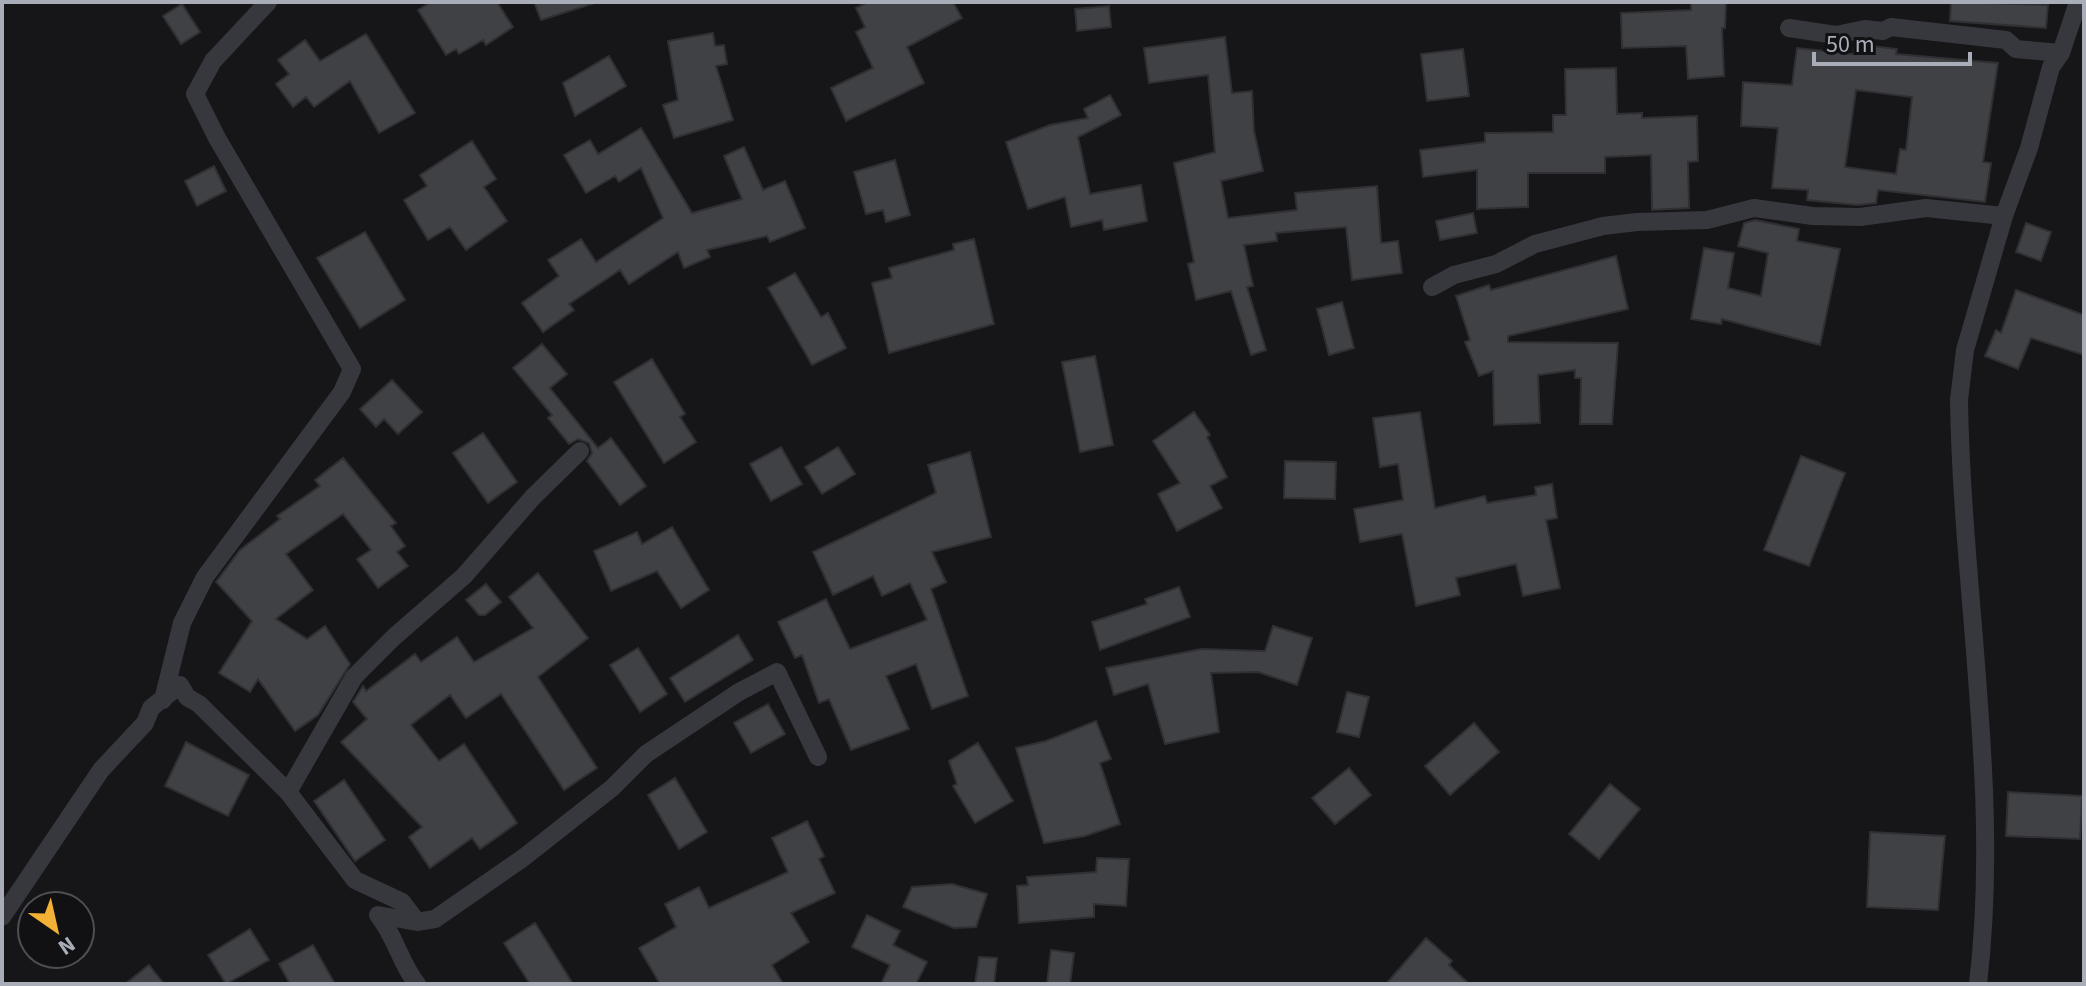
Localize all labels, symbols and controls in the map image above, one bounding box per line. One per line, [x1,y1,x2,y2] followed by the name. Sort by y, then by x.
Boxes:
[1814,16,1970,66] scale bar
[1826,27,1875,62] text: 50 m
[16,890,96,970] north arrow
[52,928,82,963] text: N

